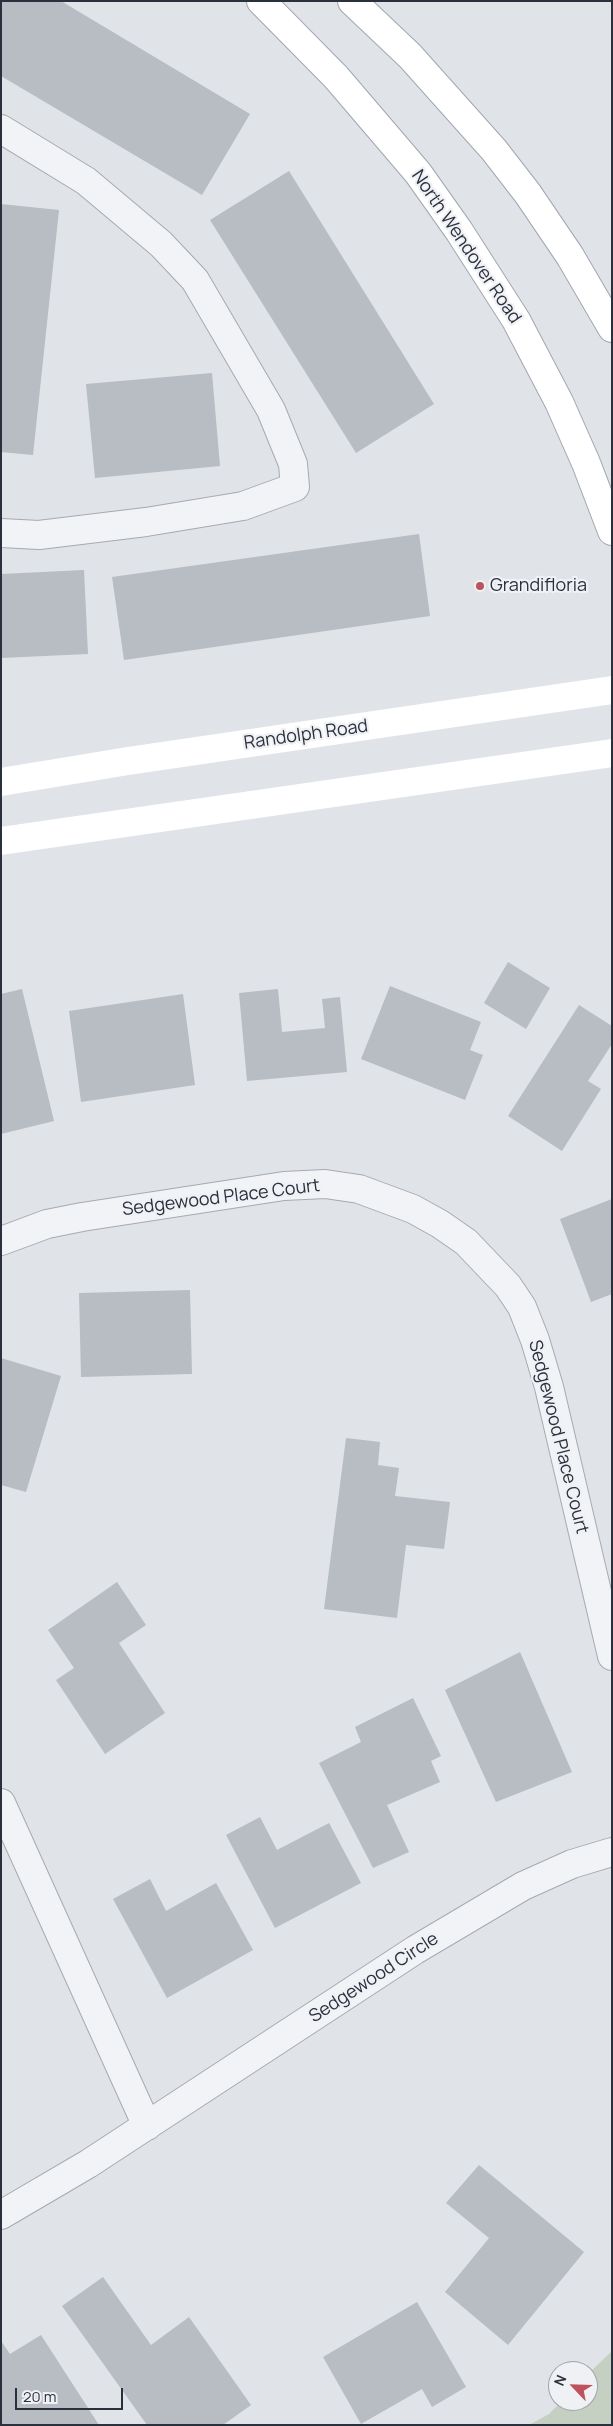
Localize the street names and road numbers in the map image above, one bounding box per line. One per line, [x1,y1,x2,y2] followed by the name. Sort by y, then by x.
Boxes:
[407,166,525,328] street label: North Wendover Road
[243,716,369,754] street label: Randolph Road
[121,1175,321,1221] street label: Sedgewood Place Court
[523,1338,593,1536] street label: Sedgewood Place Court
[305,1928,443,2028] street label: Sedgewood Circle

